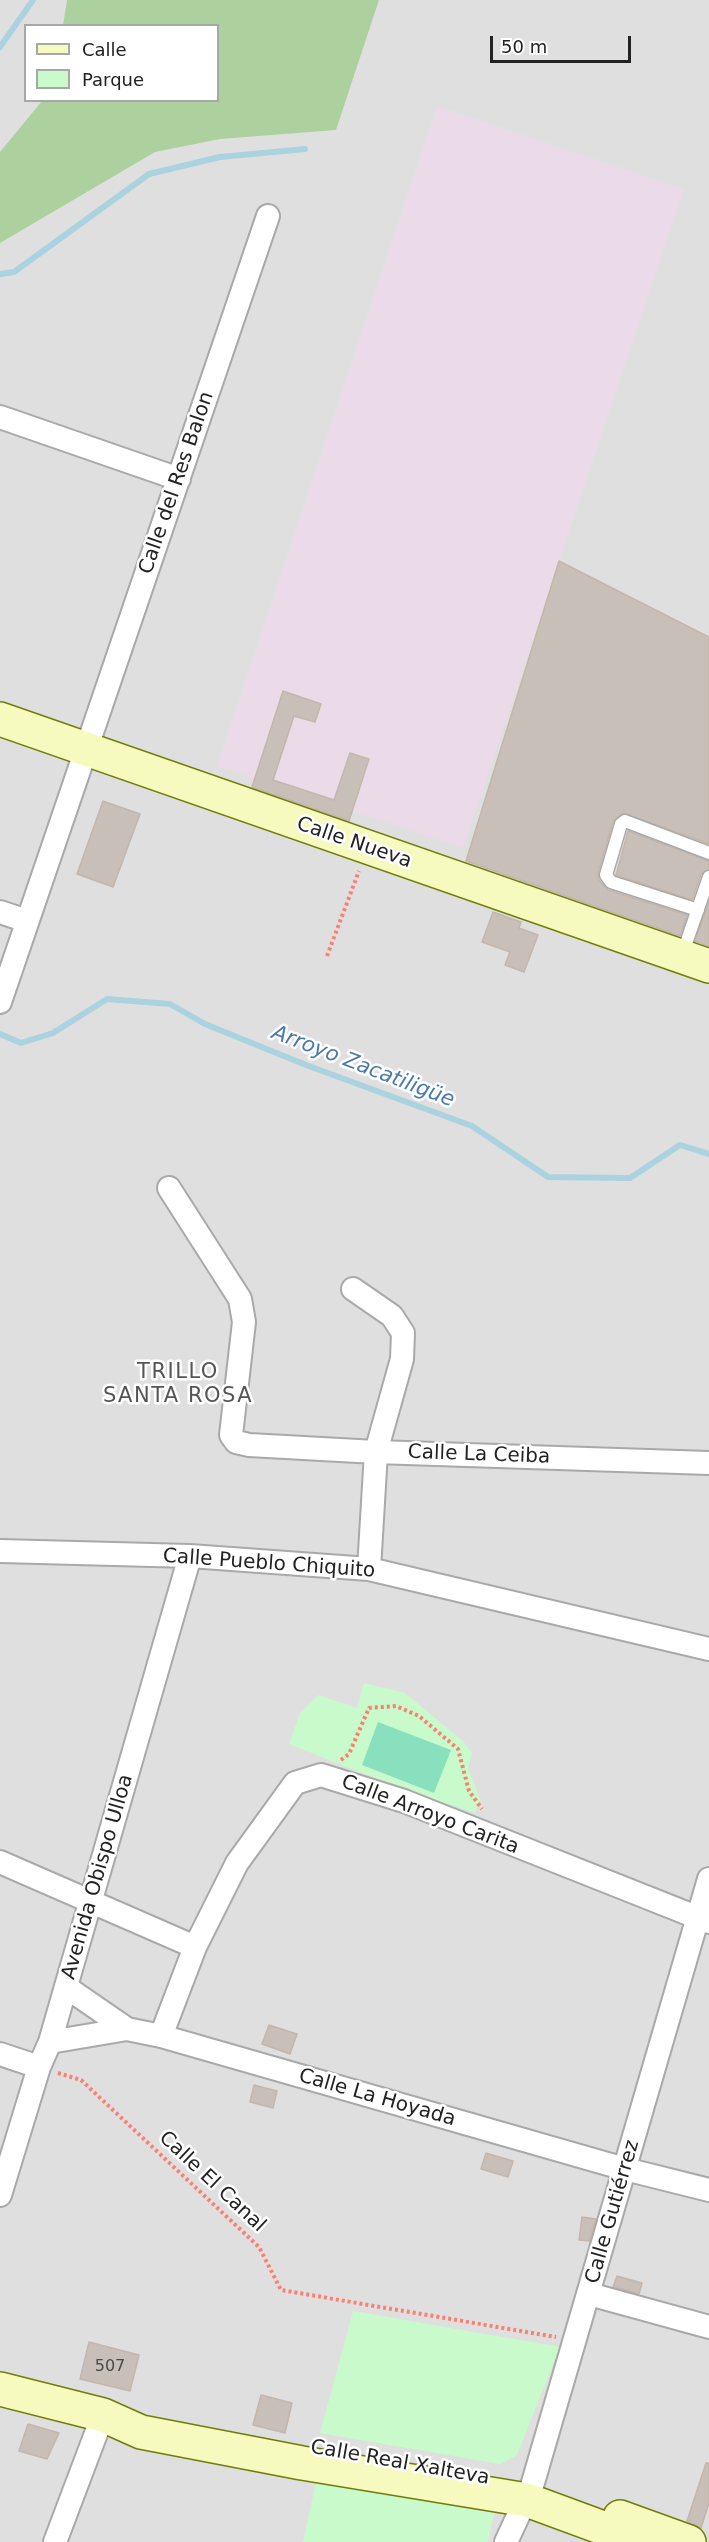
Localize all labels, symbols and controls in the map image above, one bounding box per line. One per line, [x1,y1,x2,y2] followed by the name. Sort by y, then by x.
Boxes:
[24,24,219,102] legend
[493,24,634,62] scale bar
[501,36,547,57] text: 50 m
[82,39,127,60] text: Calle
[82,69,144,90] text: Parque
[134,389,220,577] street label: Calle del Res Balon
[293,812,415,874] street label: Calle Nueva
[268,1021,458,1113] water label: Arroyo Zacatiligüe
[103,1360,253,1410] district label: TRILLO SANTA ROSA
[407,1441,551,1469] street label: Calle La Ceiba
[162,1545,376,1583] street label: Calle Pueblo Chiquito
[338,1770,522,1860] street label: Calle Arroyo Carita
[57,1772,139,1982] street label: Avenida Obispo Ulloa
[296,2064,458,2132] street label: Calle La Hoyada
[154,2126,270,2238] street label: Calle El Canal
[581,2137,645,2287] street label: Calle Gutiérrez
[95,2357,125,2377] house number: 507
[309,2435,491,2491] street label: Calle Real Xalteva

